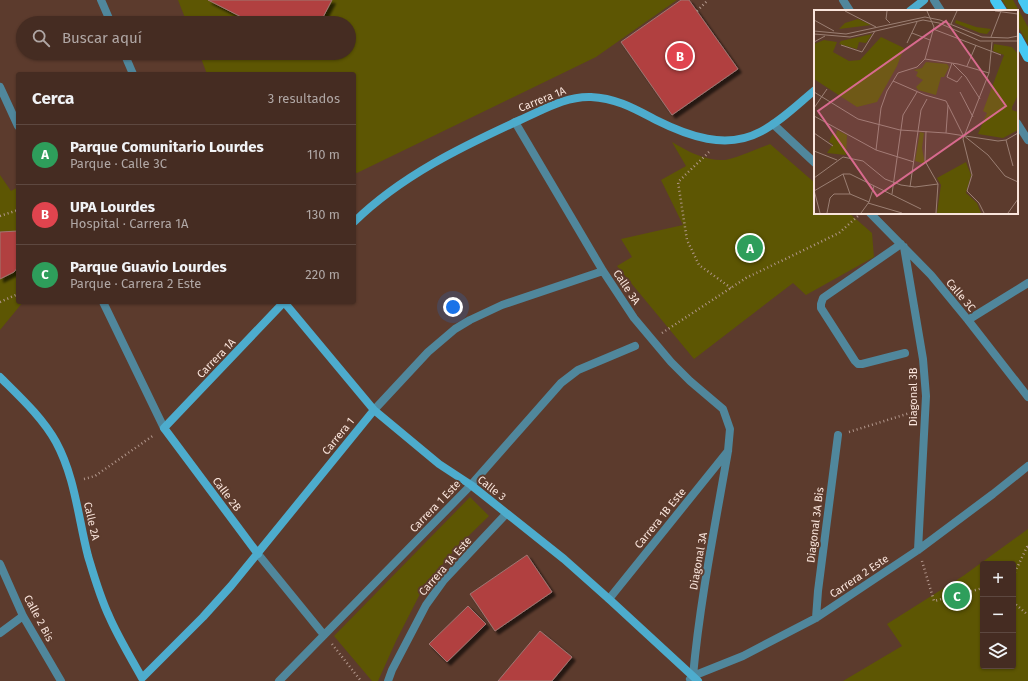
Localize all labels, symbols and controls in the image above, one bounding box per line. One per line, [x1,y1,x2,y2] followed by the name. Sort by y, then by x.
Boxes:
[814,10,1018,214] inset map
[16,16,356,60] search box
[30,27,52,49] icon: search
[62,29,142,47] text: Buscar aquí
[667,41,693,71] pin: B
[517,84,568,115] street label: Carrera 1A
[32,88,74,109] text: Cerca
[268,91,340,106] text: 3 resultados
[70,138,264,156] text: Parque Comunitario Lourdes
[41,147,49,162] text: A
[307,147,340,162] text: 110 m
[70,156,167,171] text: Parque · Calle 3C
[70,198,155,216] text: UPA Lourdes
[41,207,49,222] text: B
[306,207,340,222] text: 130 m
[70,216,188,231] text: Hospital · Carrera 1A
[737,233,763,263] pin: A
[70,258,227,276] text: Parque Guavio Lourdes
[41,267,49,282] text: C
[305,267,340,282] text: 220 m
[610,267,643,308] street label: Calle 3A
[70,276,201,291] text: Parque · Carrera 2 Este
[943,276,978,314] street label: Calle 3C
[443,297,463,317] your location
[194,335,239,381] street label: Carrera 1A
[907,367,920,426] street label: Diagonal 3B
[320,415,357,457] street label: Carrera 1
[475,473,509,504] street label: Calle 3
[210,475,244,514] street label: Calle 2B
[407,478,463,535] street label: Carrera 1 Este
[632,485,689,551] street label: Carrera 1B Este
[804,486,827,564] street label: Diagonal 3A Bis
[81,501,102,542] street label: Calle 2A
[687,531,710,591] street label: Diagonal 3A
[416,534,474,598] street label: Carrera 1A Este
[827,552,891,601] street label: Carrera 2 Este
[980,561,1016,669] map controls
[980,561,1016,597] button: +
[944,581,970,611] pin: C
[21,593,56,644] street label: Calle 2 Bis
[980,597,1016,633] button: −
[980,633,1016,669] button: layers

